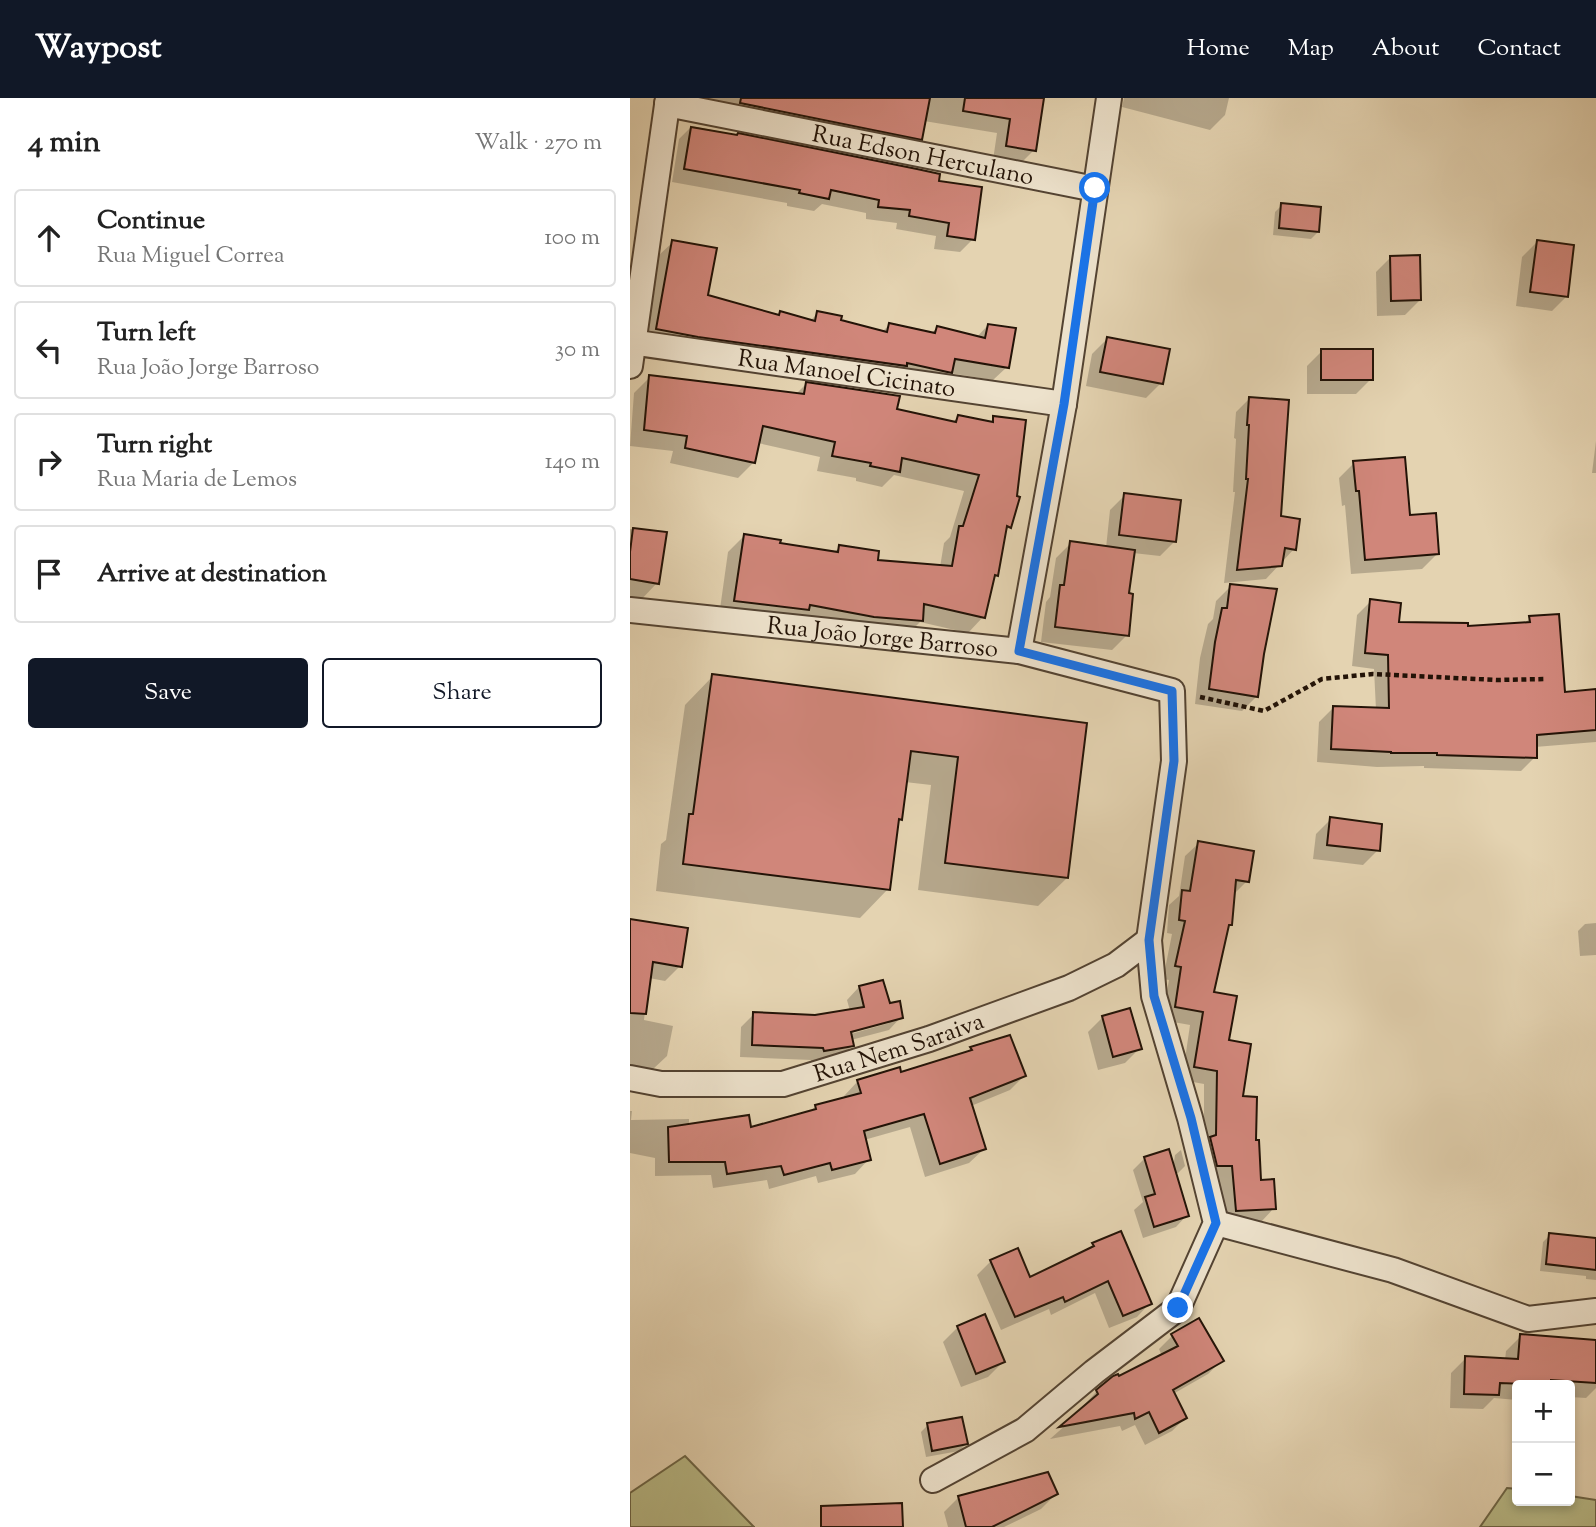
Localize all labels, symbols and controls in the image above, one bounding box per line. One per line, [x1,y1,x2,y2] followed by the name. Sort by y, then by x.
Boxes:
[35,25,162,73] text: Waypost
[1187,32,1250,66] text: Home
[1288,32,1334,66] text: Map
[1372,32,1439,66] text: About
[1477,32,1561,66] text: Contact
[809,118,1036,195] street label: Rua Edson Herculano
[28,122,101,165] text: 4 min
[474,127,602,160] text: Walk · 270 m
[1079,172,1110,203] route start
[97,203,205,240] text: Continue
[30,219,68,257] icon: ahead
[544,222,600,255] text: 100 m
[97,240,285,273] text: Rua Miguel Correa
[97,315,196,352] text: Turn left
[30,331,68,369] icon: left
[555,334,600,367] text: 30 m
[735,343,958,407] street label: Rua Manoel Cicinato
[97,352,319,385] text: Rua João Jorge Barroso
[97,427,212,464] text: Turn right
[30,443,68,481] icon: right
[545,446,600,479] text: 140 m
[97,464,297,497] text: Rua Maria de Lemos
[30,555,68,593] icon: arrive
[97,556,327,593] text: Arrive at destination
[765,610,1000,668] street label: Rua João Jorge Barroso
[28,658,308,728] button: Save
[322,658,602,728] button: Share
[810,1005,989,1092] street label: Rua Nem Saraiva
[1162,1292,1193,1323] route end
[1512,1380,1575,1506] map controls
[1512,1380,1575,1443] button: +
[1512,1443,1575,1506] button: −

